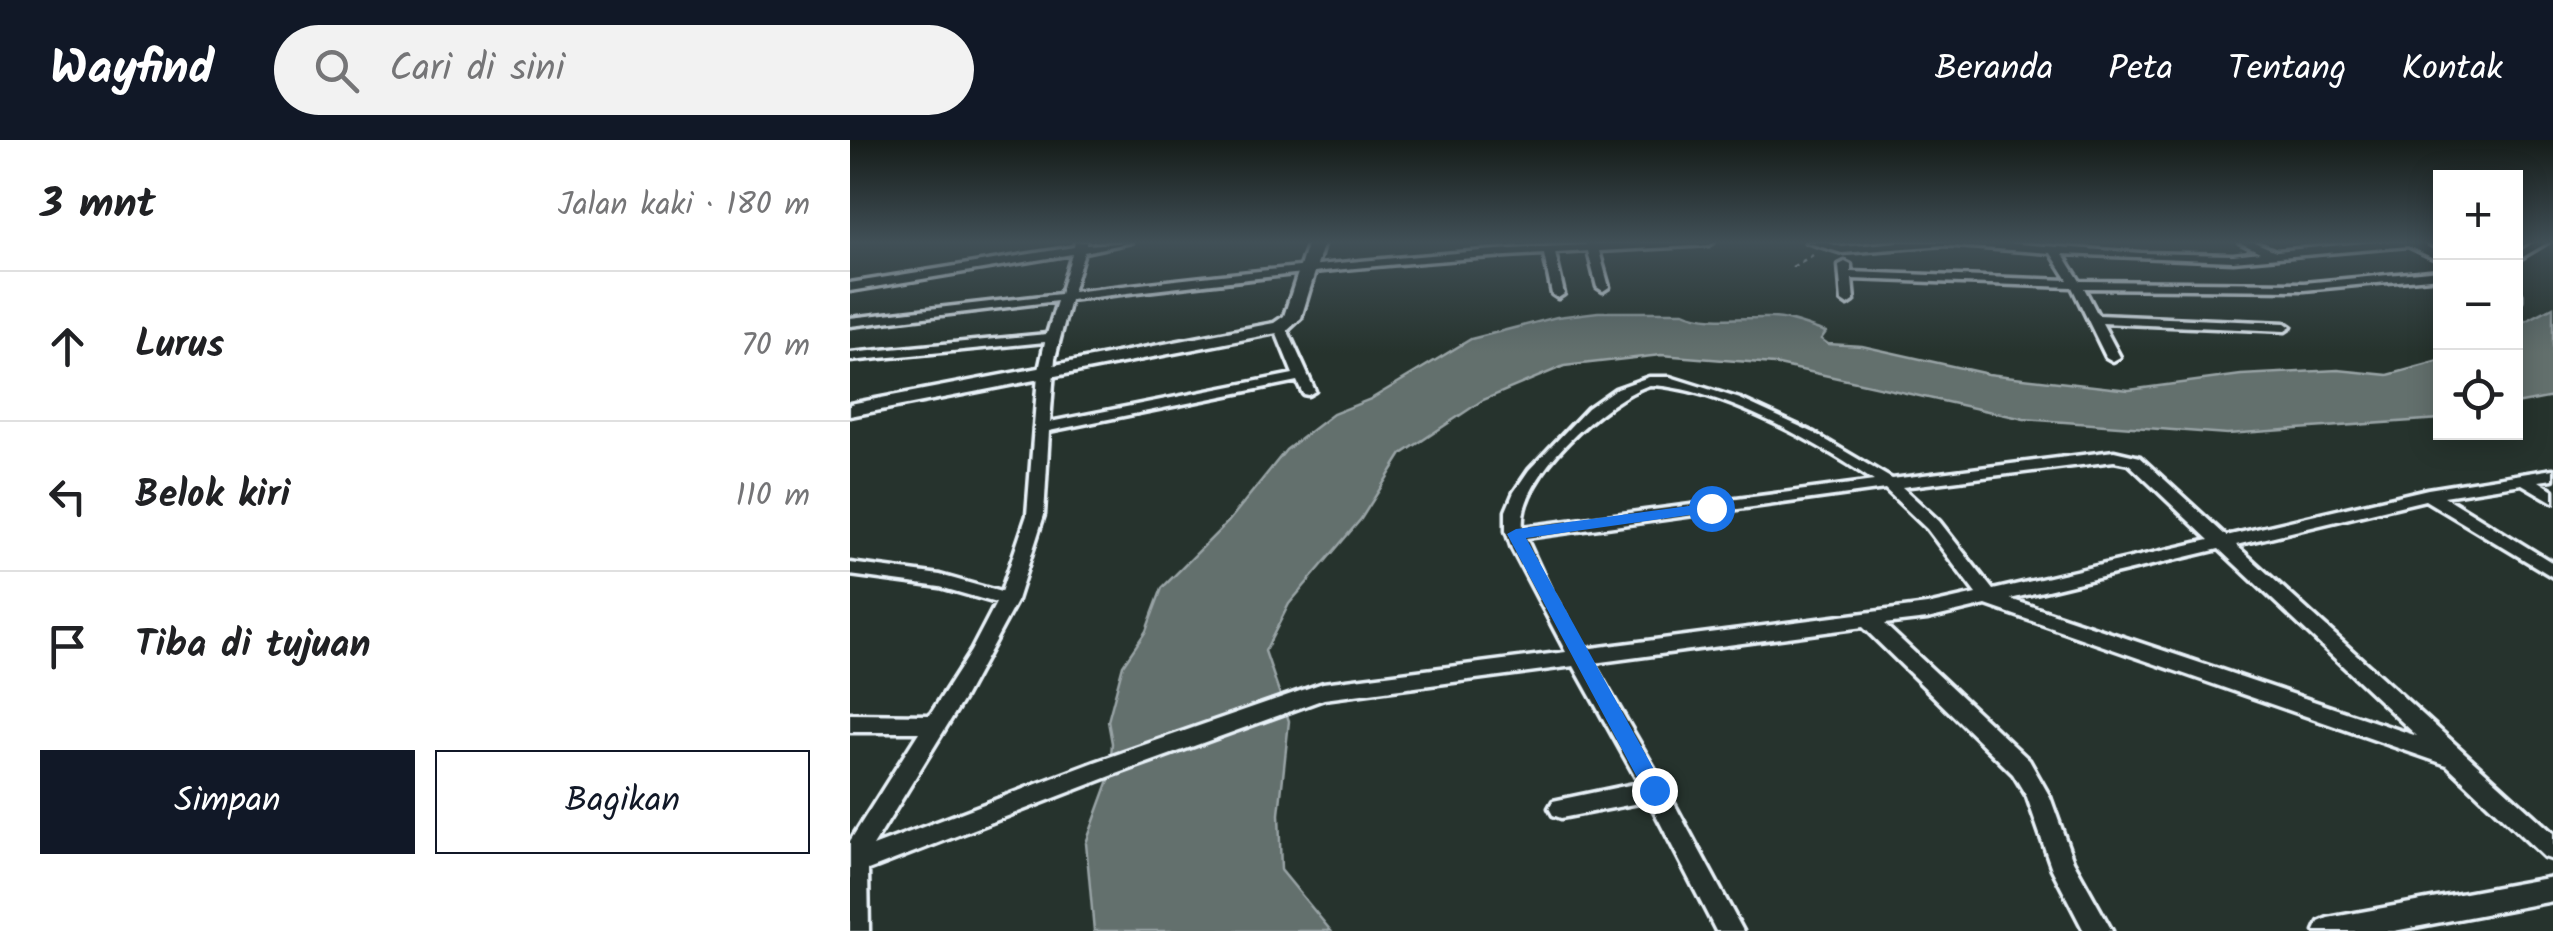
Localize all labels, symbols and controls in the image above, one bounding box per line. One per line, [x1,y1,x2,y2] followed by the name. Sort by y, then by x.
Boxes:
[274,25,974,115] search box
[50,32,214,108] text: Wayfind
[389,40,565,100] text: Cari di sini
[1935,42,2053,98] text: Beranda
[2108,42,2173,98] text: Peta
[2228,42,2346,98] text: Tentang
[2401,42,2503,98] text: Kontak
[309,43,364,98] icon: search
[2433,170,2523,440] map controls
[2433,170,2523,260] button: +
[40,172,156,239] text: 3 mnt
[558,180,810,231] text: Jalan kaki · 180 m
[2433,260,2523,350] button: −
[135,316,224,376] text: Lurus
[40,319,95,374] icon: ahead
[741,321,810,372] text: 70 m
[2433,350,2523,440] button: locate
[135,466,290,526] text: Belok kiri
[40,469,95,524] icon: left
[736,471,810,522] text: 110 m
[1689,486,1735,532] route start
[135,616,371,676] text: Tiba di tujuan
[40,619,95,674] icon: arrive
[40,750,415,854] button: Simpan
[435,750,810,854] button: Bagikan
[1632,768,1678,814] route end

